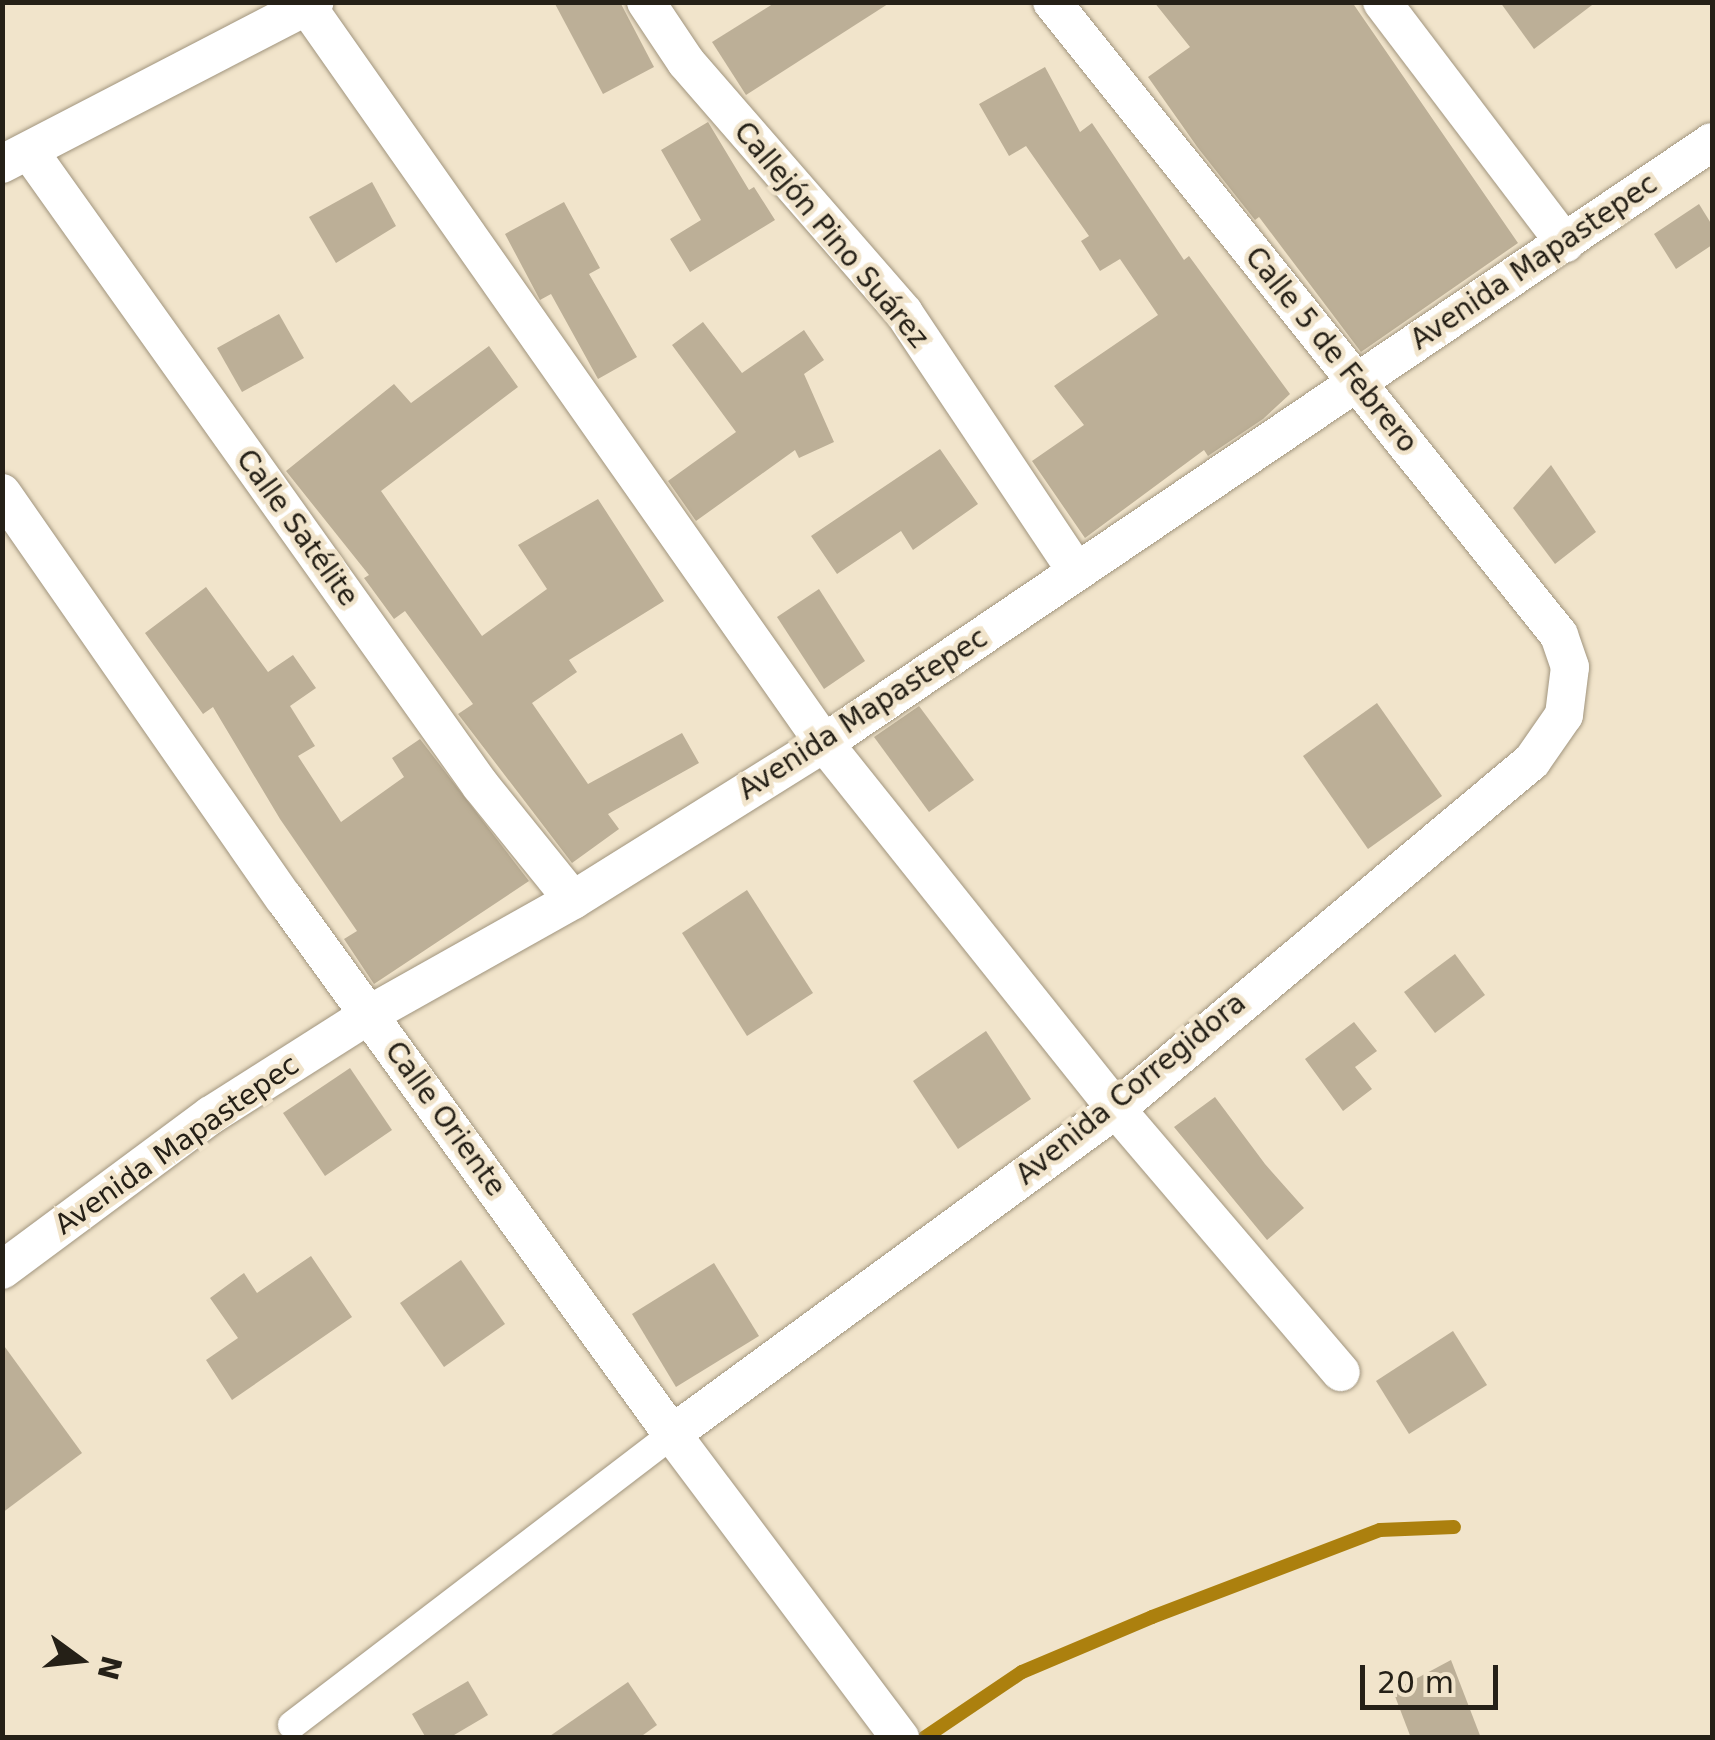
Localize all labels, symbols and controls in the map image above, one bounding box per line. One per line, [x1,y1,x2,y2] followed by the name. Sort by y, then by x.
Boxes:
[727,115,935,355] street label: Callejón Pino Suárez
[1404,167,1664,357] street label: Avenida Mapastepec
[1238,240,1424,460] street label: Calle 5 de Febrero
[229,443,365,613] street label: Calle Satélite
[732,621,994,807] street label: Avenida Mapastepec
[1009,986,1253,1192] street label: Avenida Corregidora
[378,1035,512,1203] street label: Calle Oriente
[49,1048,305,1242] street label: Avenida Mapastepec
[30,1610,130,1710] north arrow
[1365,1645,1502,1707] scale bar
[90,1652,128,1683] text: N
[1377,1665,1454,1700] text: 20 m

